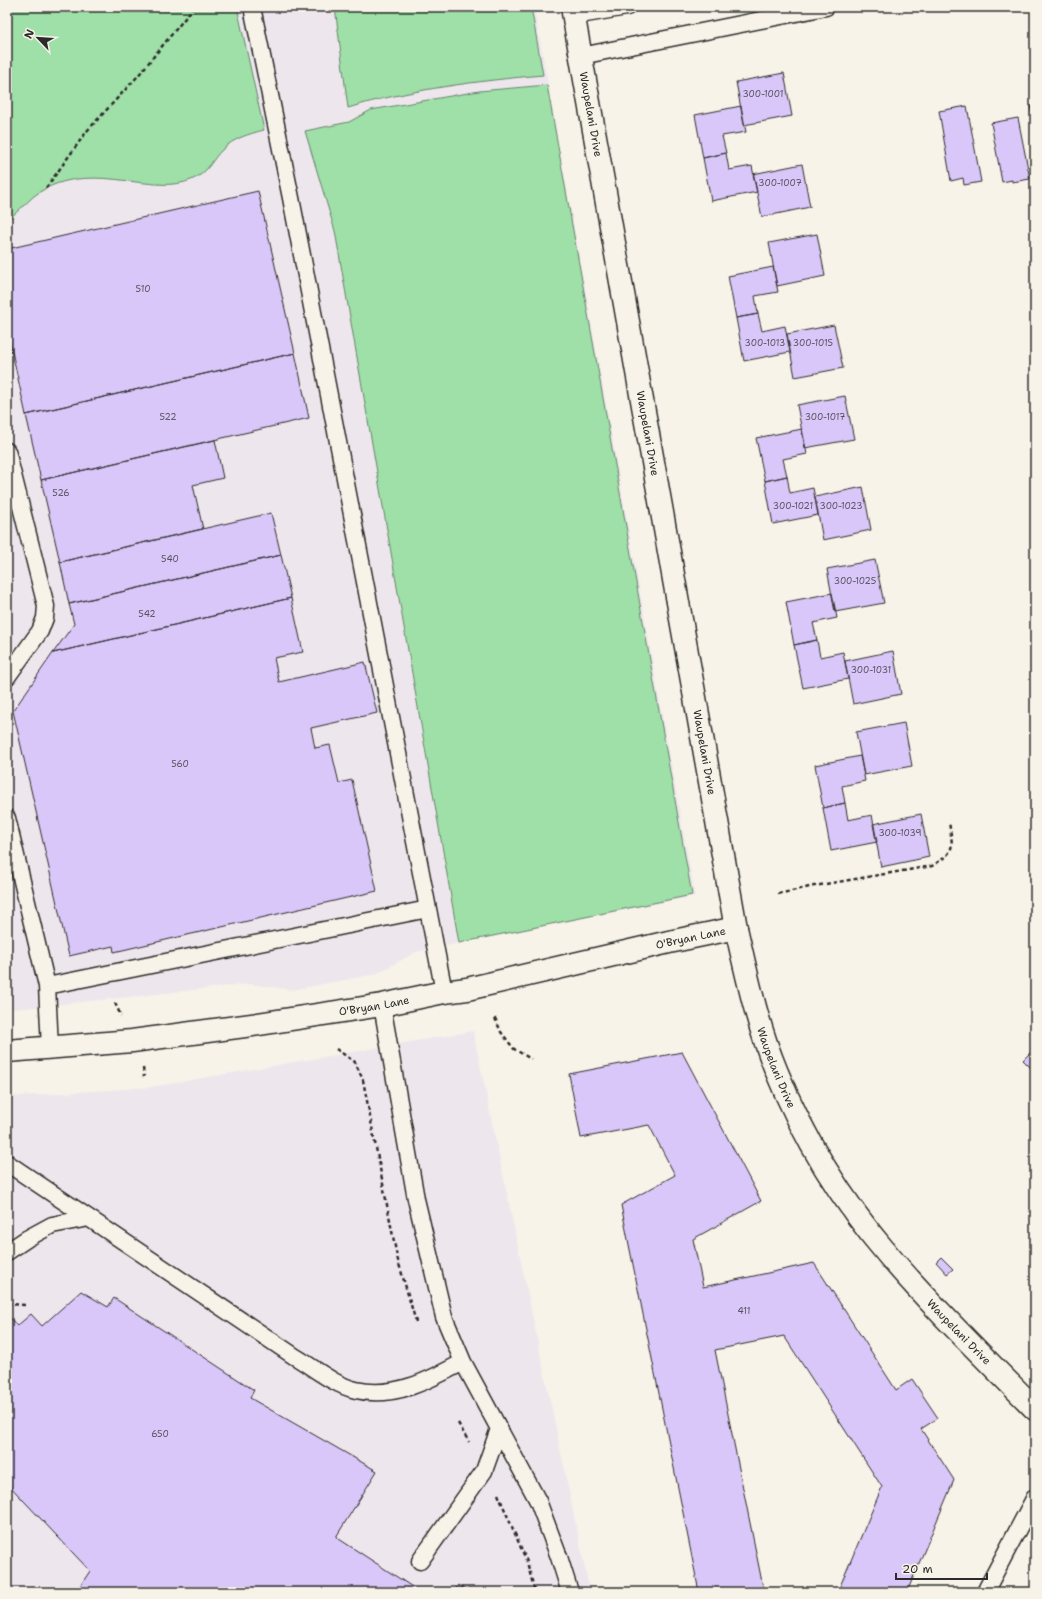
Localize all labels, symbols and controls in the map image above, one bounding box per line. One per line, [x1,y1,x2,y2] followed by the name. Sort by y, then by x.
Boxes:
[18,18,58,58] north arrow
[21,27,38,41] text: N
[576,71,606,158] street label: Waupelani Drive
[742,88,784,100] house number: 300-1001
[758,177,802,189] house number: 300-1007
[136,283,150,295] house number: 510
[745,337,785,349] house number: 300-1013
[793,337,833,349] house number: 300-1015
[632,390,662,477] street label: Waupelani Drive
[159,411,177,423] house number: 522
[805,411,845,423] house number: 300-1017
[52,487,70,499] house number: 526
[773,500,813,512] house number: 300-1021
[820,500,863,512] house number: 300-1023
[161,553,179,565] house number: 540
[834,575,876,587] house number: 300-1025
[138,608,156,620] house number: 542
[851,664,891,676] house number: 300-1031
[689,709,719,796] street label: Waupelani Drive
[171,758,189,770] house number: 560
[878,827,922,839] house number: 300-1039
[654,923,727,953] street label: O'Bryan Lane
[338,992,411,1020] street label: O'Bryan Lane
[753,1025,799,1111] street label: Waupelani Drive
[923,1296,994,1368] street label: Waupelani Drive
[737,1305,751,1317] house number: 411
[151,1428,169,1440] house number: 650
[896,1555,987,1581] scale bar
[902,1561,933,1577] text: 20 m

